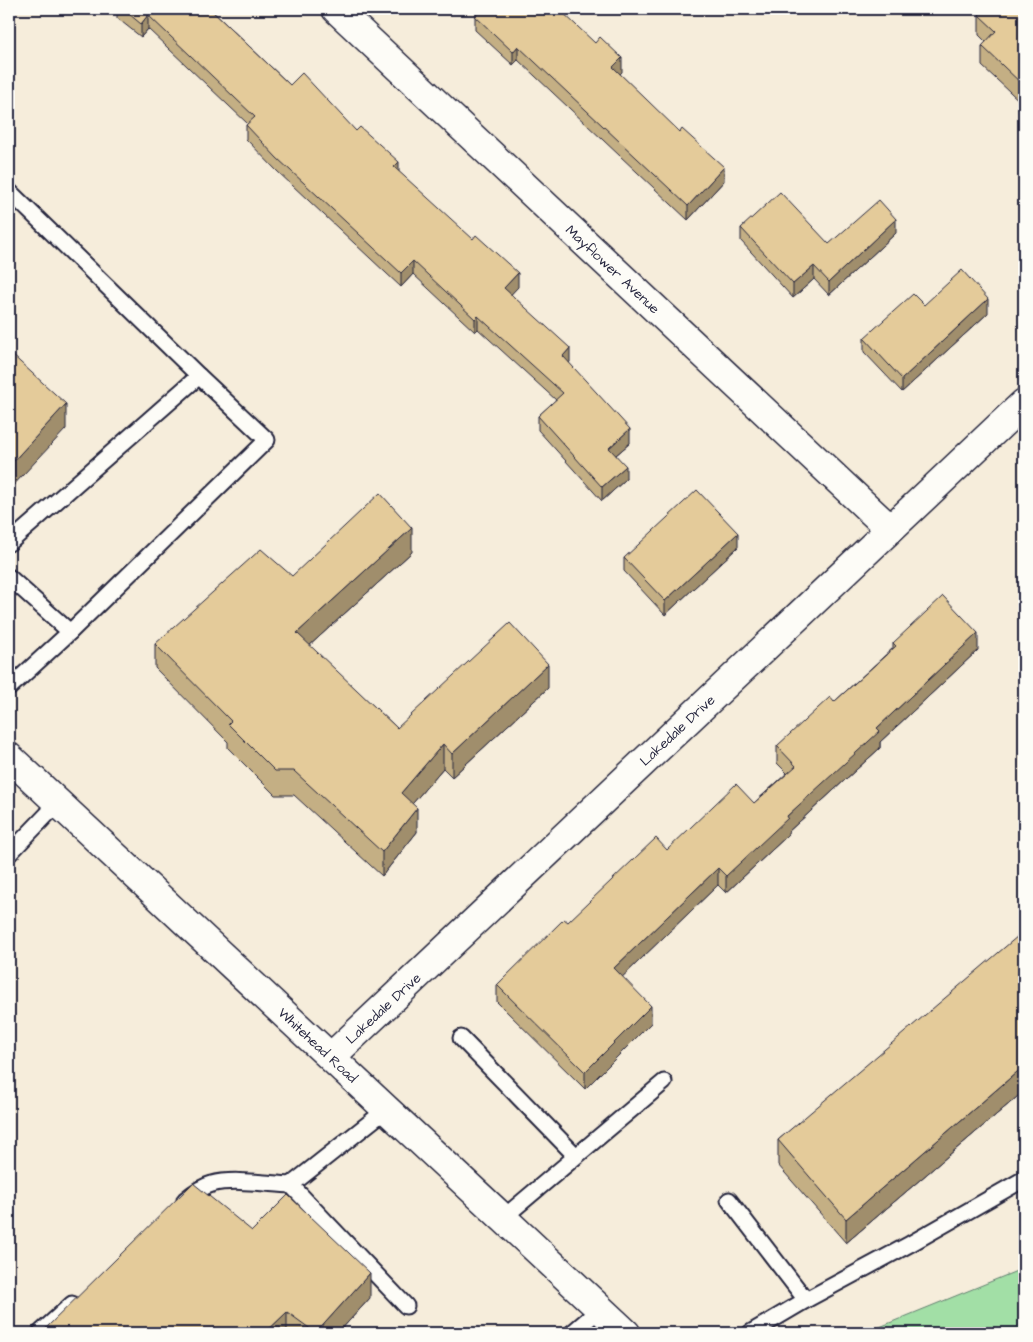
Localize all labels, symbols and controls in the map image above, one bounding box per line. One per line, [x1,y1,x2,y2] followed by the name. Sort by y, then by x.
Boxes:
[561,221,664,319] street label: Mayflower Avenue
[636,690,720,771] street label: Lakedale Drive
[342,968,426,1049] street label: Lakedale Drive
[273,1004,361,1088] street label: Whitehead Road

